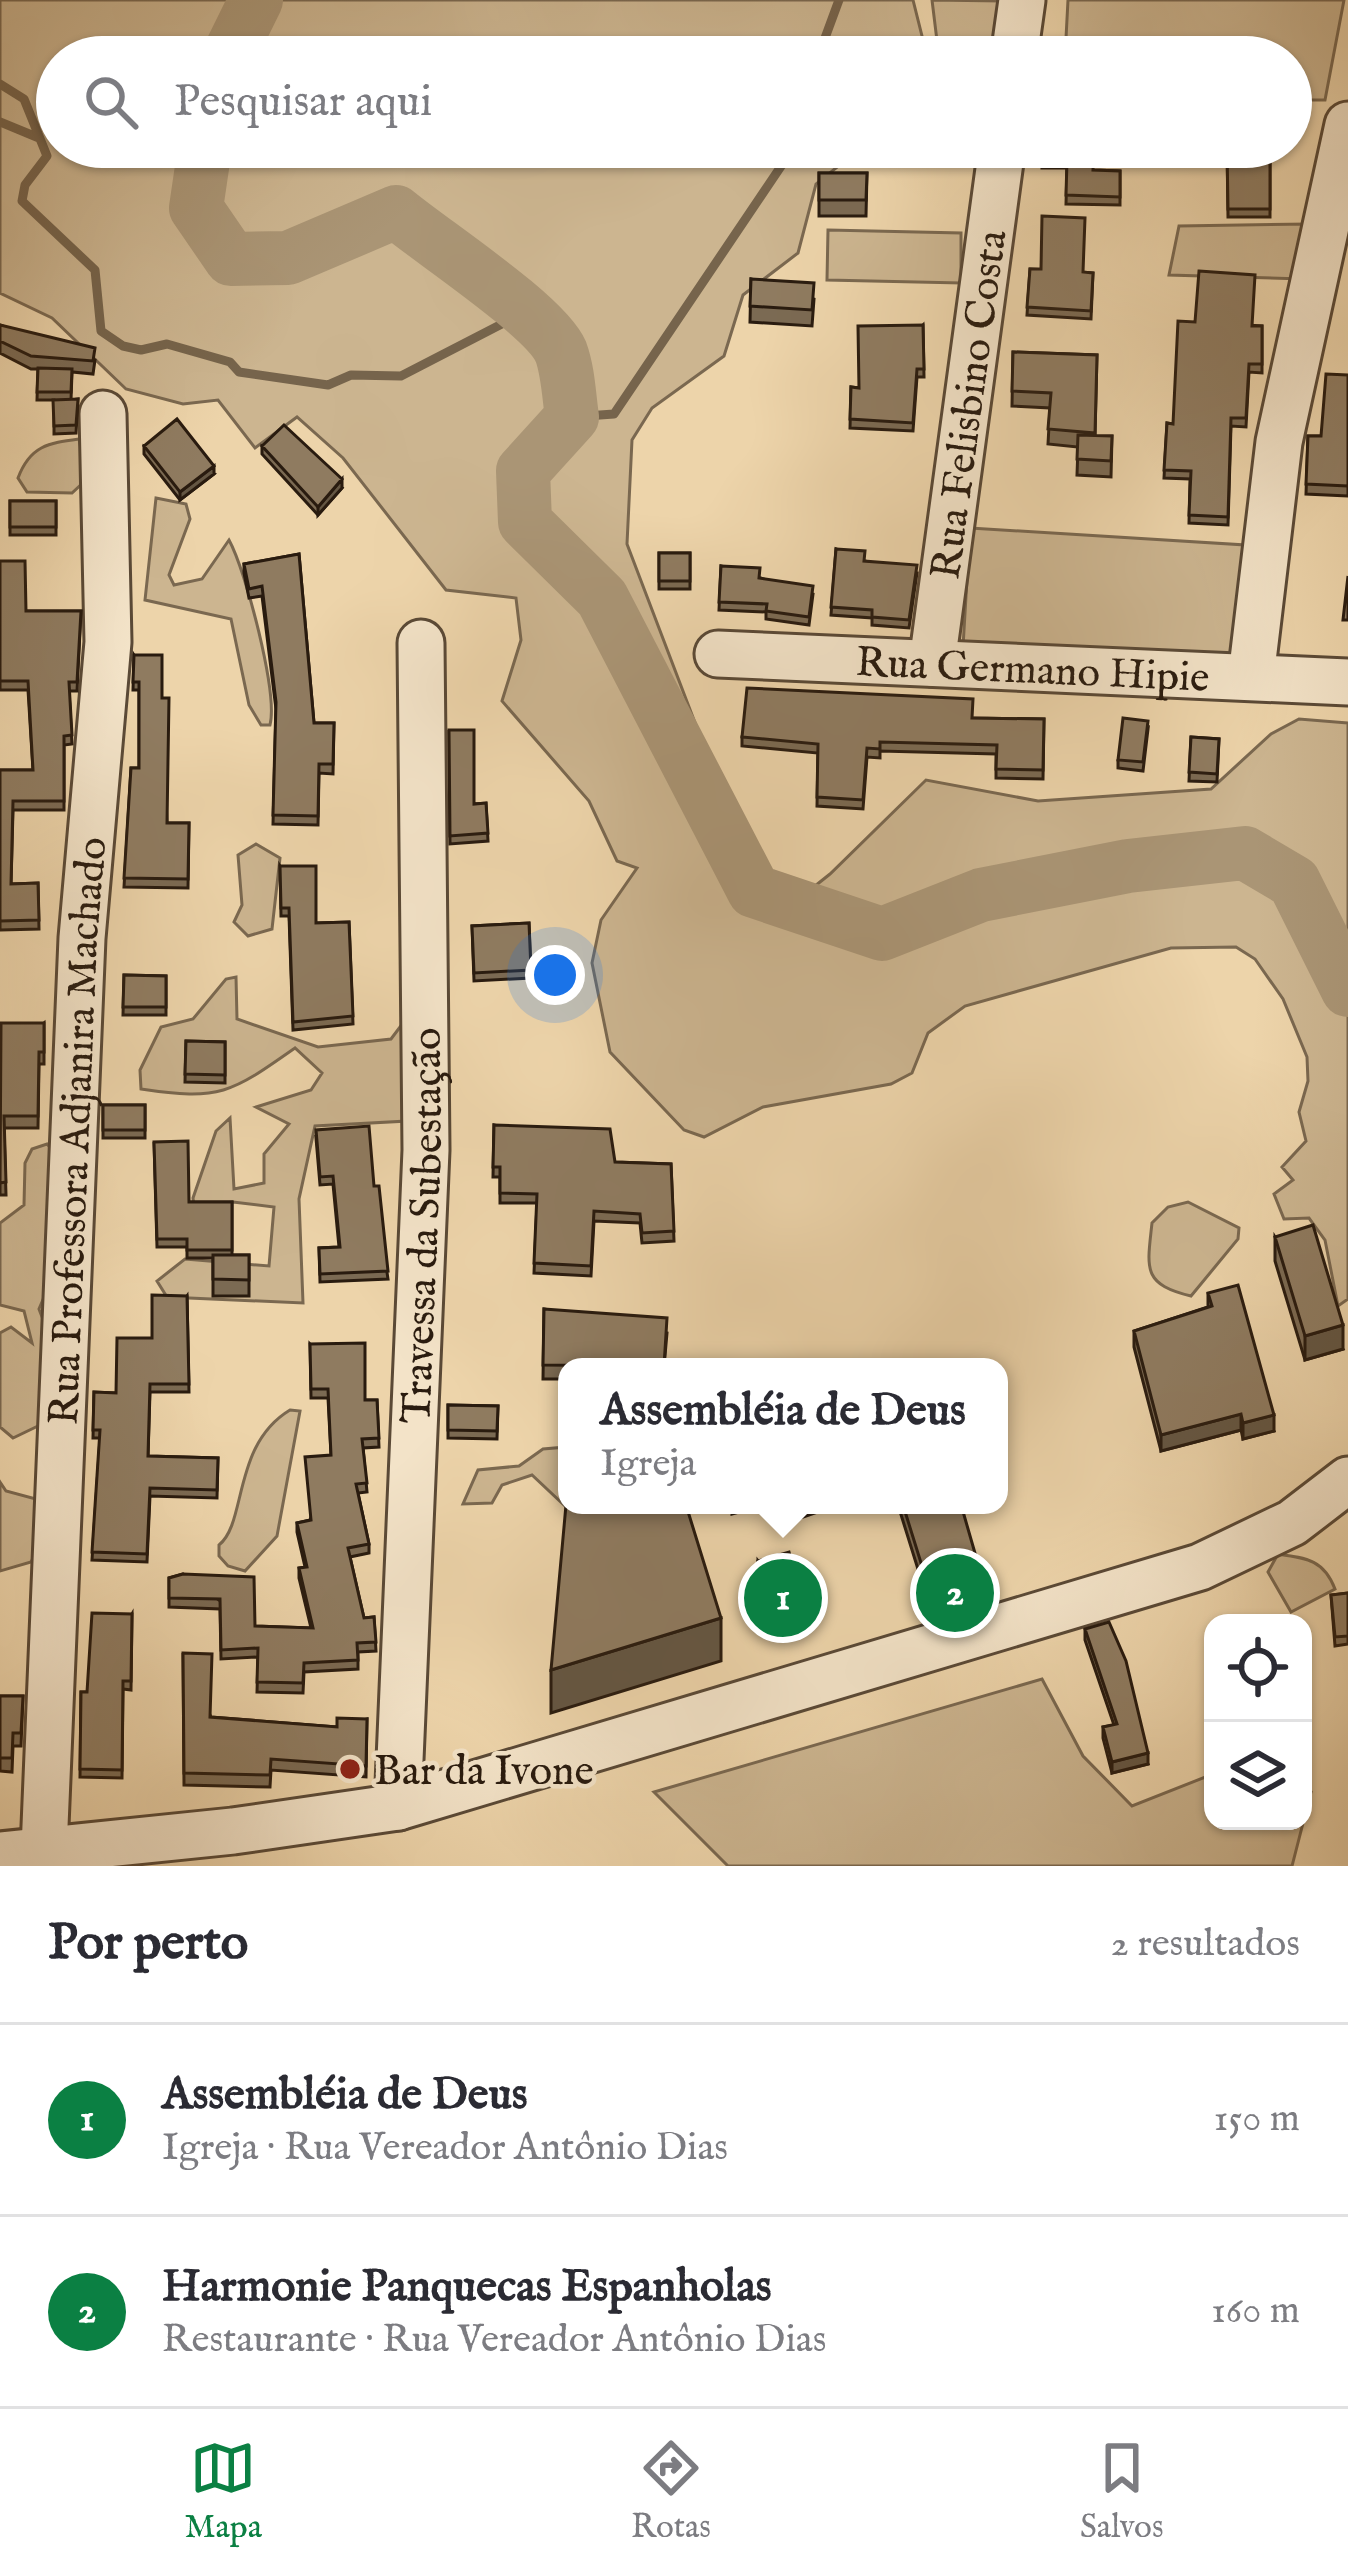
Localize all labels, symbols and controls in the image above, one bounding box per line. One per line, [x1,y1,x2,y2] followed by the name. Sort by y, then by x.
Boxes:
[36,36,1312,168] search box
[78,69,144,135] icon: search
[174,74,432,131] text: Pesquisar aqui
[921,226,1021,583] street label: Rua Felisbino Costa
[855,637,1210,706] street label: Rua Germano Hipie
[39,835,121,1426] street label: Rua Professora Adjanira Machado
[525,945,585,1005] your location
[391,1027,456,1425] street label: Travessa da Subestação
[558,1358,1008,1514] popup
[600,1383,966,1440] text: Assembléia de Deus
[600,1440,696,1489] text: Igreja
[916,1548,994,1638] pin: 2
[744,1553,822,1643] pin: 1
[1204,1614,1312,1830] map controls
[1204,1614,1312,1722] button: locate
[1204,1722,1312,1830] button: layers
[374,1746,594,1799] place label: Bar da Ivone
[337,1756,363,1782] marker: Bar da Ivone
[48,1912,248,1977] text: Por perto
[1111,1920,1300,1969] text: 2 resultados
[162,2067,528,2124] text: Assembléia de Deus
[80,2095,94,2144] text: 1
[1214,2095,1300,2144] text: 150 m
[162,2124,728,2173] text: Igreja · Rua Vereador Antônio Dias
[162,2259,772,2316] text: Harmonie Panquecas Espanholas
[78,2287,96,2336] text: 2
[1211,2287,1300,2336] text: 160 m
[162,2316,826,2365] text: Restaurante · Rua Vereador Antônio Dias
[185,2435,262,2549] tab: Mapa
[631,2435,711,2549] tab: Rotas
[1080,2435,1163,2549] tab: Salvos

